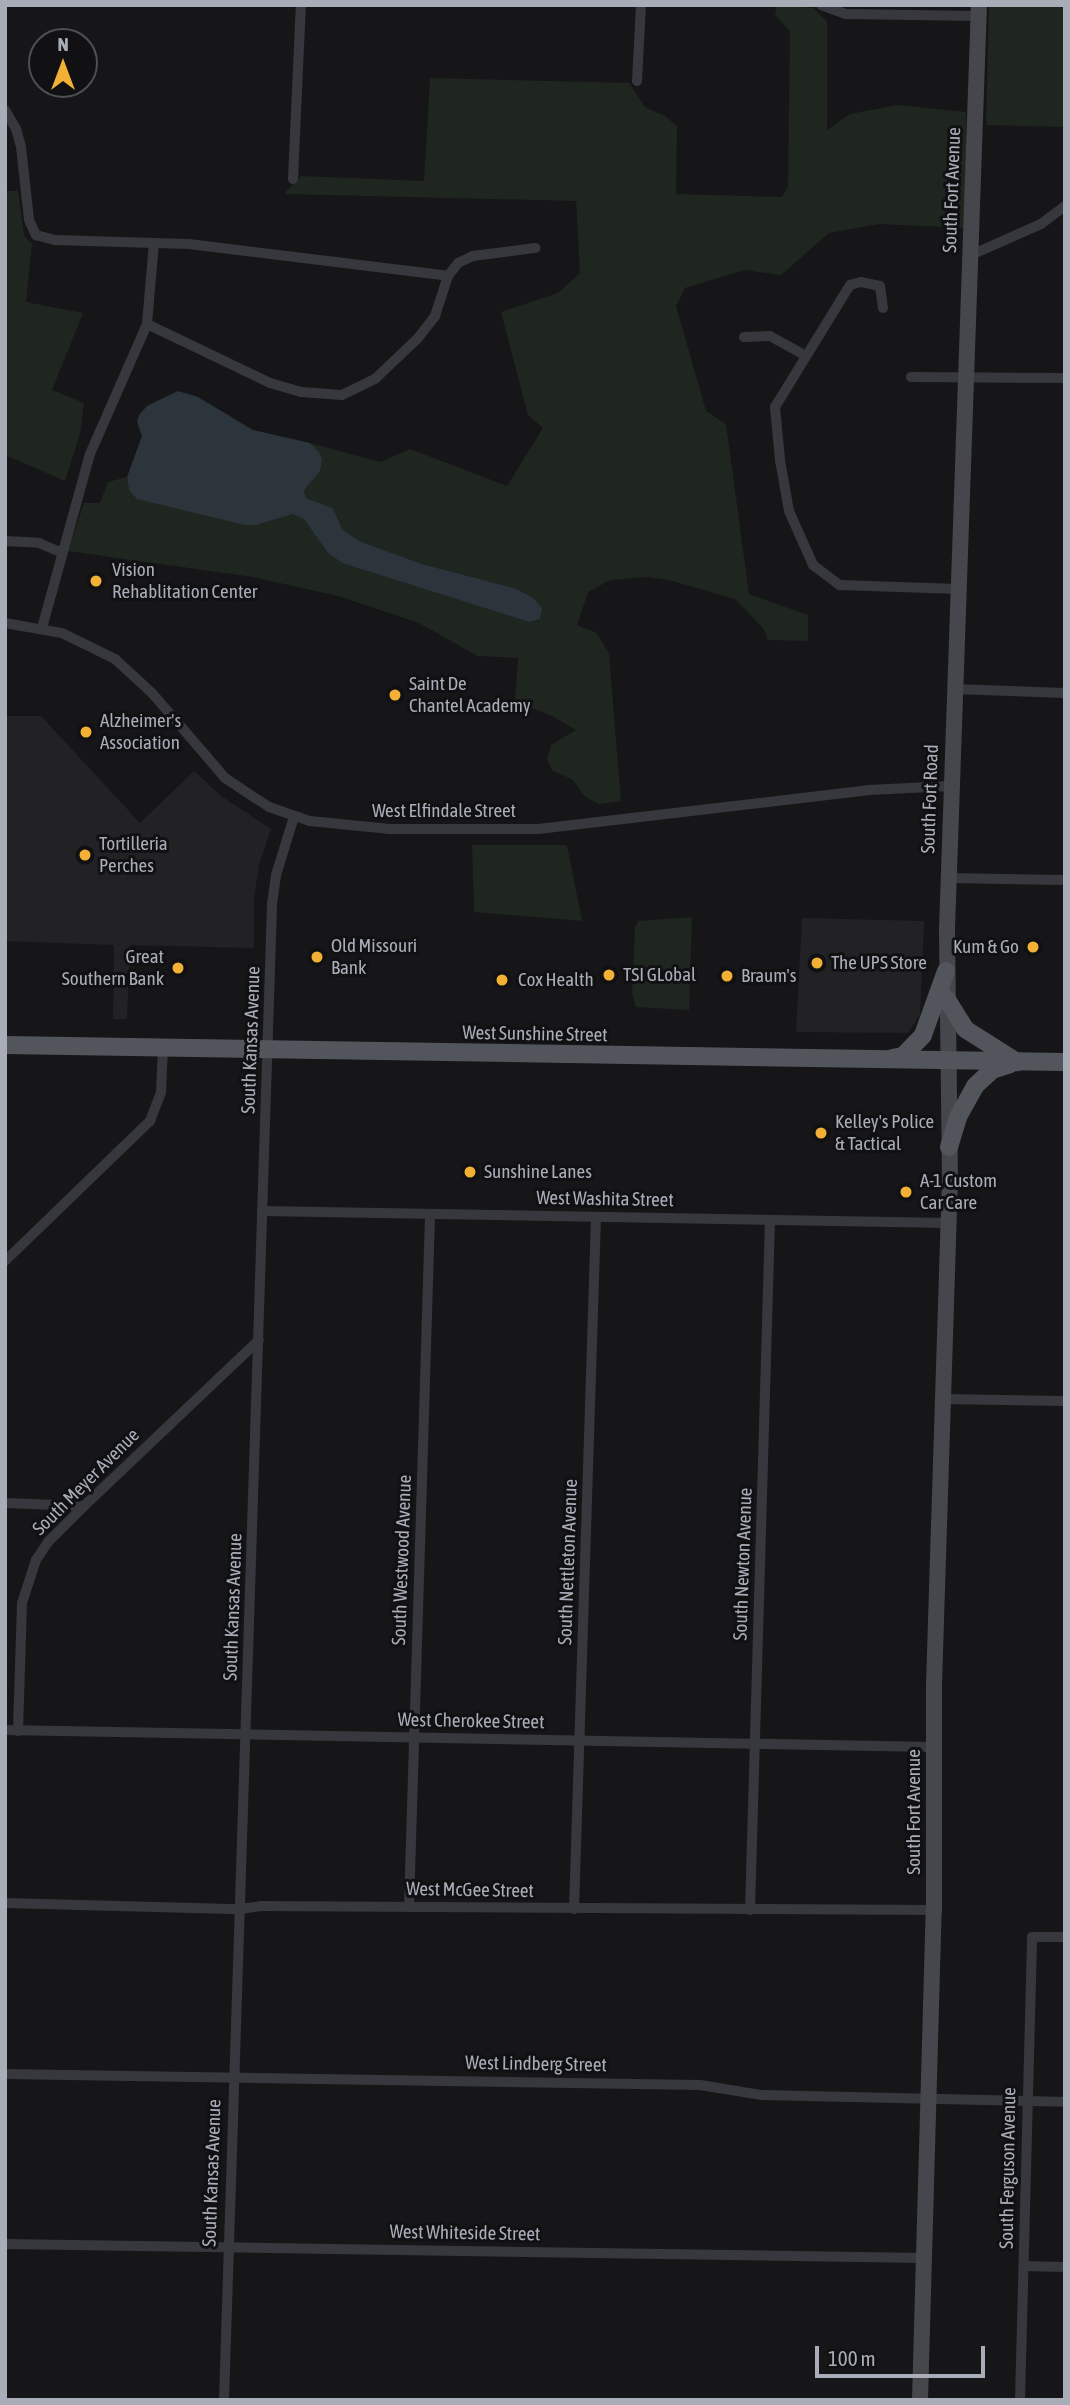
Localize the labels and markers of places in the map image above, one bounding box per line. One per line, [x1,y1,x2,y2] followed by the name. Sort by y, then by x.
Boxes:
[112,559,257,603] place label: Vision Rehablitation Center
[86,571,106,591] marker: Vision Rehablitation Center
[409,673,531,717] place label: Saint De Chantel Academy
[387,687,403,703] marker: Saint De Chantel Academy
[100,710,181,754] place label: Alzheimer's Association
[78,724,94,740] marker: Alzheimer's Association
[99,833,168,877] place label: Tortilleria Perches
[77,847,93,863] marker: Tortilleria Perches
[331,935,417,979] place label: Old Missouri Bank
[953,936,1019,958] place label: Kum & Go
[1025,939,1041,955] marker: Kum & Go
[62,946,164,990] place label: Great Southern Bank
[309,949,325,965] marker: Old Missouri Bank
[831,952,927,974] place label: The UPS Store
[809,955,825,971] marker: The UPS Store
[170,960,186,976] marker: Great Southern Bank
[623,964,696,986] place label: TSI GLobal
[741,965,796,987] place label: Braum's
[601,967,617,983] marker: TSI GLobal
[719,968,735,984] marker: Braum's
[518,969,594,991] place label: Cox Health
[492,970,512,990] marker: Cox Health
[835,1111,934,1155] place label: Kelley's Police & Tactical
[813,1125,829,1141] marker: Kelley's Police & Tactical
[484,1161,592,1183] place label: Sunshine Lanes
[462,1164,478,1180] marker: Sunshine Lanes
[920,1170,997,1214] place label: A-1 Custom Car Care
[898,1184,914,1200] marker: A-1 Custom Car Care

